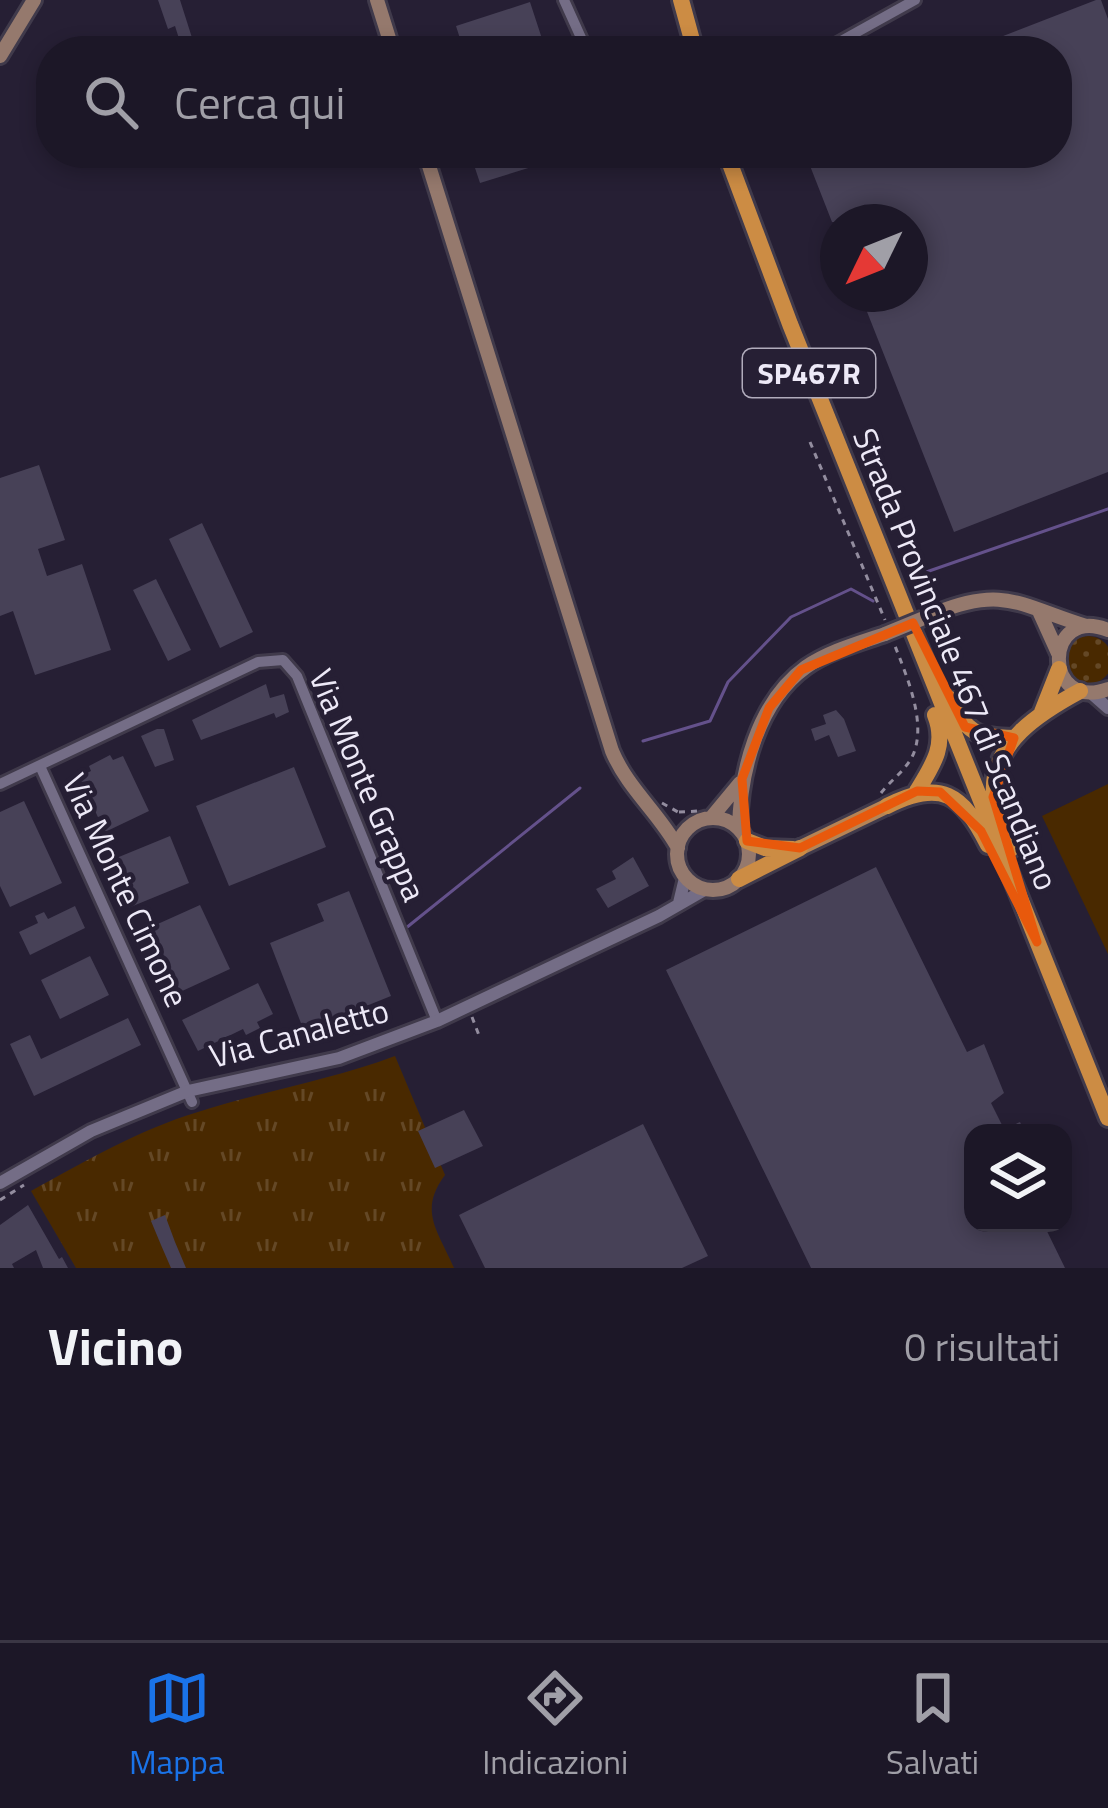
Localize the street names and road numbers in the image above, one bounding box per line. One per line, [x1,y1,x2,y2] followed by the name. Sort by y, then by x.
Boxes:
[743,349,875,397] road number: SP467R
[840,421,1072,897] street label: Strada Provinciale 467 di Scandiano
[297,661,439,909] street label: Via Monte Grappa
[50,765,202,1015] street label: Via Monte Cimone
[204,985,394,1081] street label: Via Canaletto

